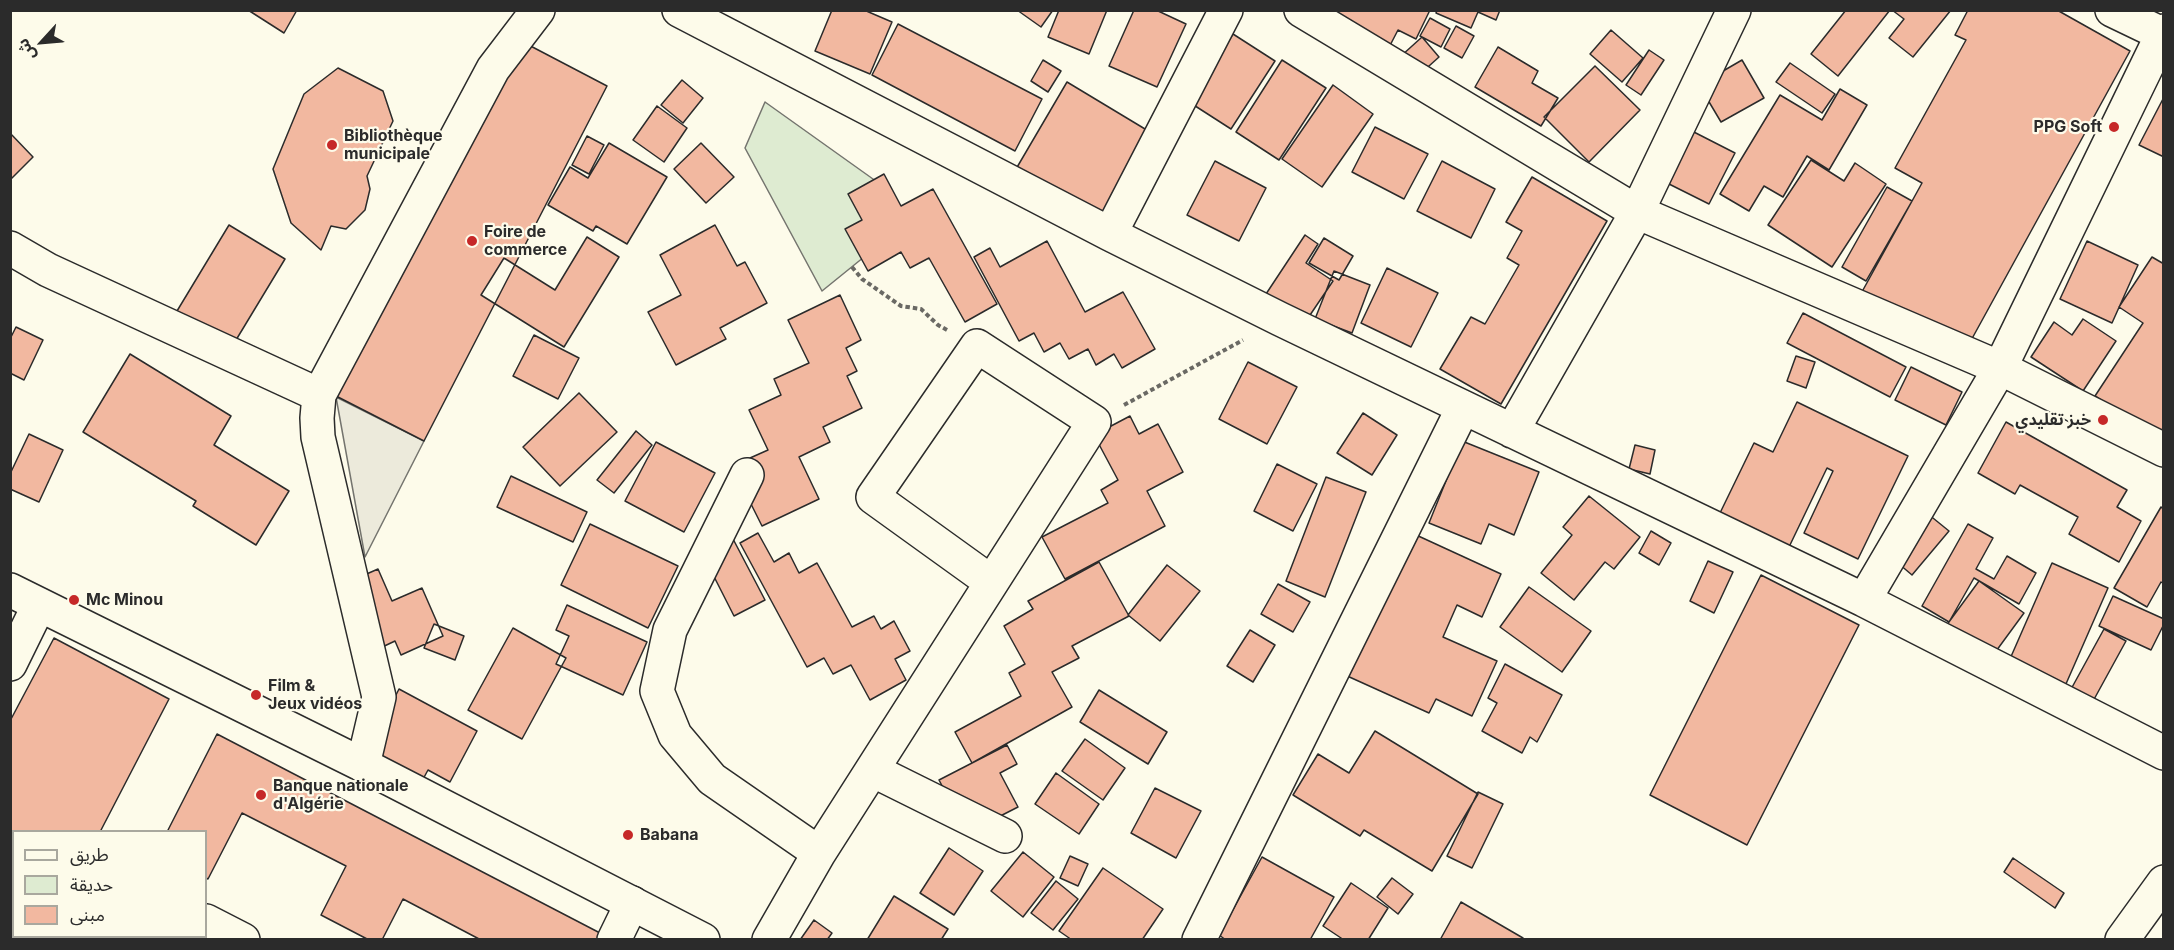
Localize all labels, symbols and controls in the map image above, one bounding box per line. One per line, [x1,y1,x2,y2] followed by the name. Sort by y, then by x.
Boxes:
[12,12,72,72] north arrow
[12,36,40,64] text: ش
[2034,117,2102,137] place label: PPG Soft
[2107,120,2121,134] marker: PPG Soft
[344,126,442,164] place label: Bibliothèque municipale
[325,138,339,152] marker: Bibliothèque municipale
[484,222,567,260] place label: Foire de commerce
[465,234,479,248] marker: Foire de commerce
[2015,410,2091,430] place label: خبز تقليدي
[2096,413,2110,427] marker: خبز تقليدي
[86,590,163,610] place label: Mc Minou
[67,593,81,607] marker: Mc Minou
[268,676,362,714] place label: Film & Jeux vidéos
[249,688,263,702] marker: Film & Jeux vidéos
[273,776,409,814] place label: Banque nationale d'Algérie
[254,788,268,802] marker: Banque nationale d'Algérie
[640,825,699,845] place label: Babana
[621,828,635,842] marker: Babana
[12,830,207,938] legend
[70,844,109,865] text: طريق
[70,874,113,895] text: حديقة
[70,904,105,925] text: مبنى

